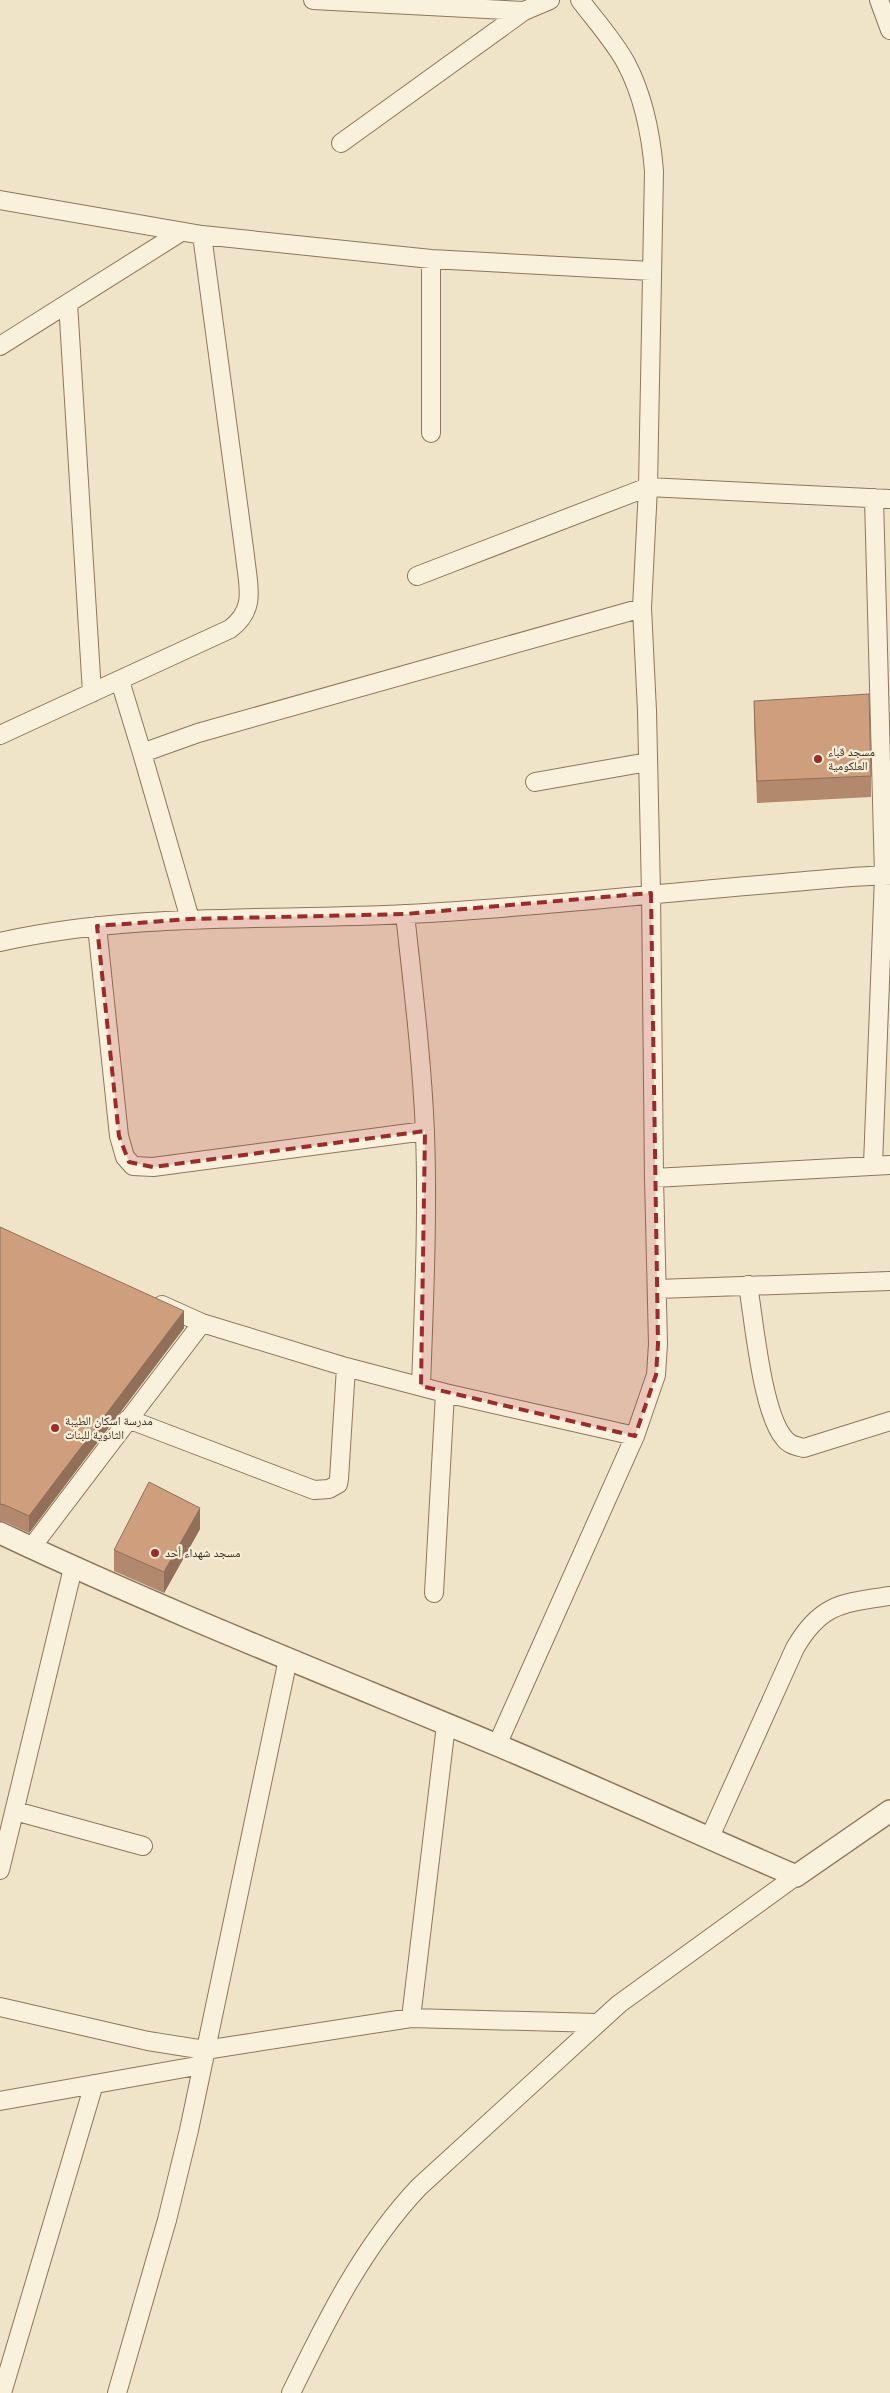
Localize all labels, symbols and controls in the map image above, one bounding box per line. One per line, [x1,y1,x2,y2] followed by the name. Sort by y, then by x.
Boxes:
[828,745,875,773] place label: مسجد قباء العلكومية
[812,753,824,765] marker: مسجد قباء العلكومية
[65,1414,153,1442] place label: مدرسة اسكان الطيبة الثانوية للبنات
[49,1422,61,1434] marker: مدرسة اسكان الطيبة الثانوية للبنات
[165,1546,241,1560] place label: مسجد شهداء أحد
[149,1547,161,1559] marker: مسجد شهداء أحد

